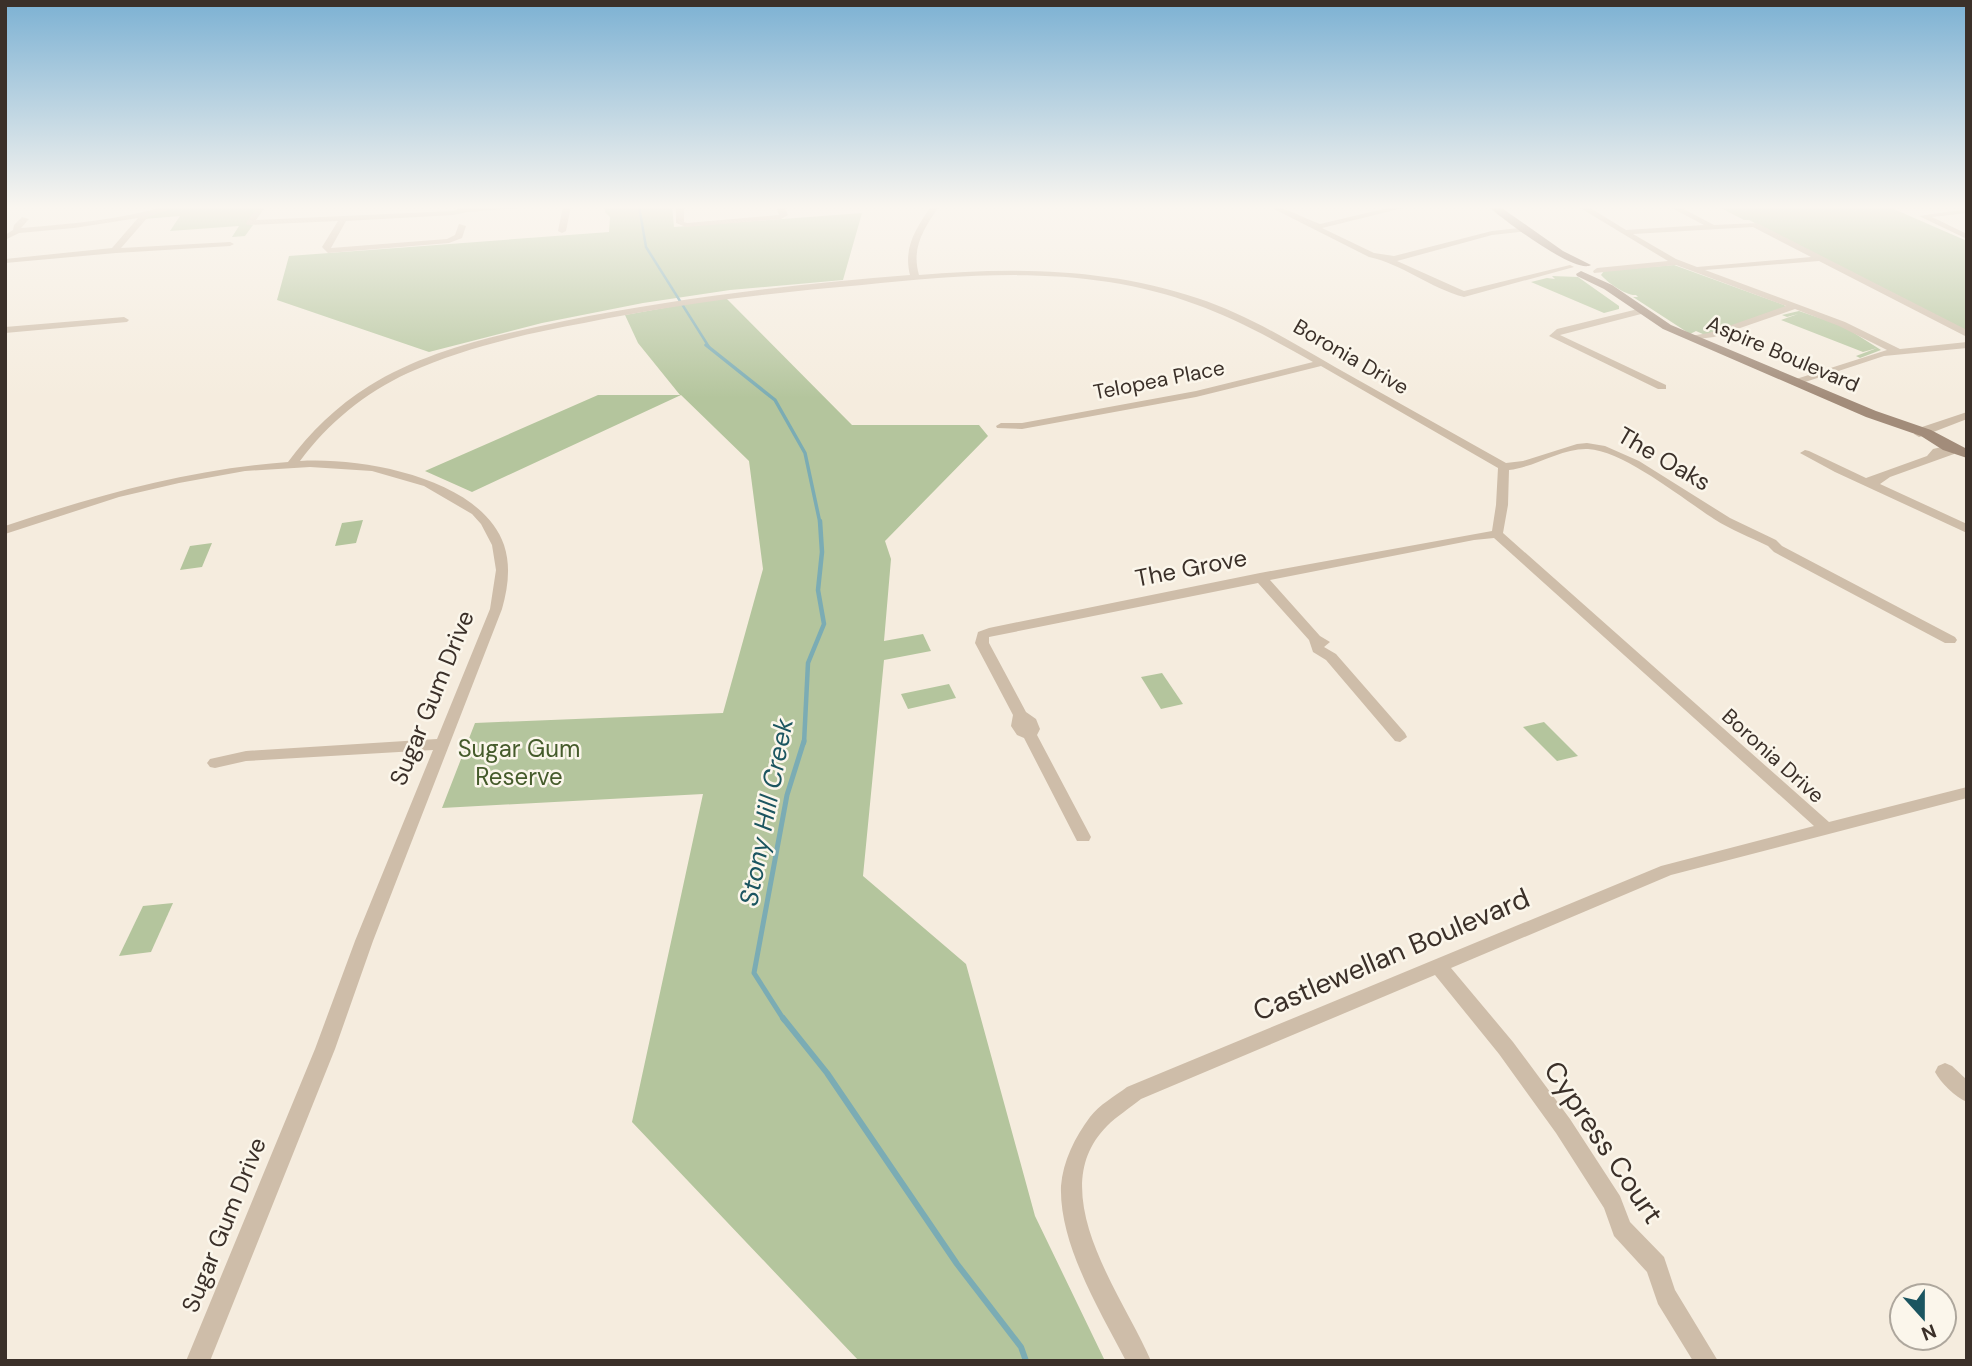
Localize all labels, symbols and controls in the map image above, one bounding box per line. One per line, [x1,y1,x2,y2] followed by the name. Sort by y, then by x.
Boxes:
[1702,309,1864,399] street label: Aspire Boulevard
[1288,313,1414,401] street label: Boronia Drive
[1091,354,1227,406] street label: Telopea Place
[1612,420,1716,498] street label: The Oaks
[1132,541,1249,594] street label: The Grove
[382,606,481,790] street label: Sugar Gum Drive
[1716,703,1830,810] street label: Boronia Drive
[731,715,801,909] water label: Stony Hill Creek
[458,733,580,792] park label: Sugar Gum Reserve
[1247,879,1535,1030] street label: Castlewellan Boulevard
[1536,1054,1672,1231] street label: Cypress Court
[174,1133,273,1317] street label: Sugar Gum Drive
[1888,1282,1958,1352] north arrow
[1918,1318,1940,1347] text: N

